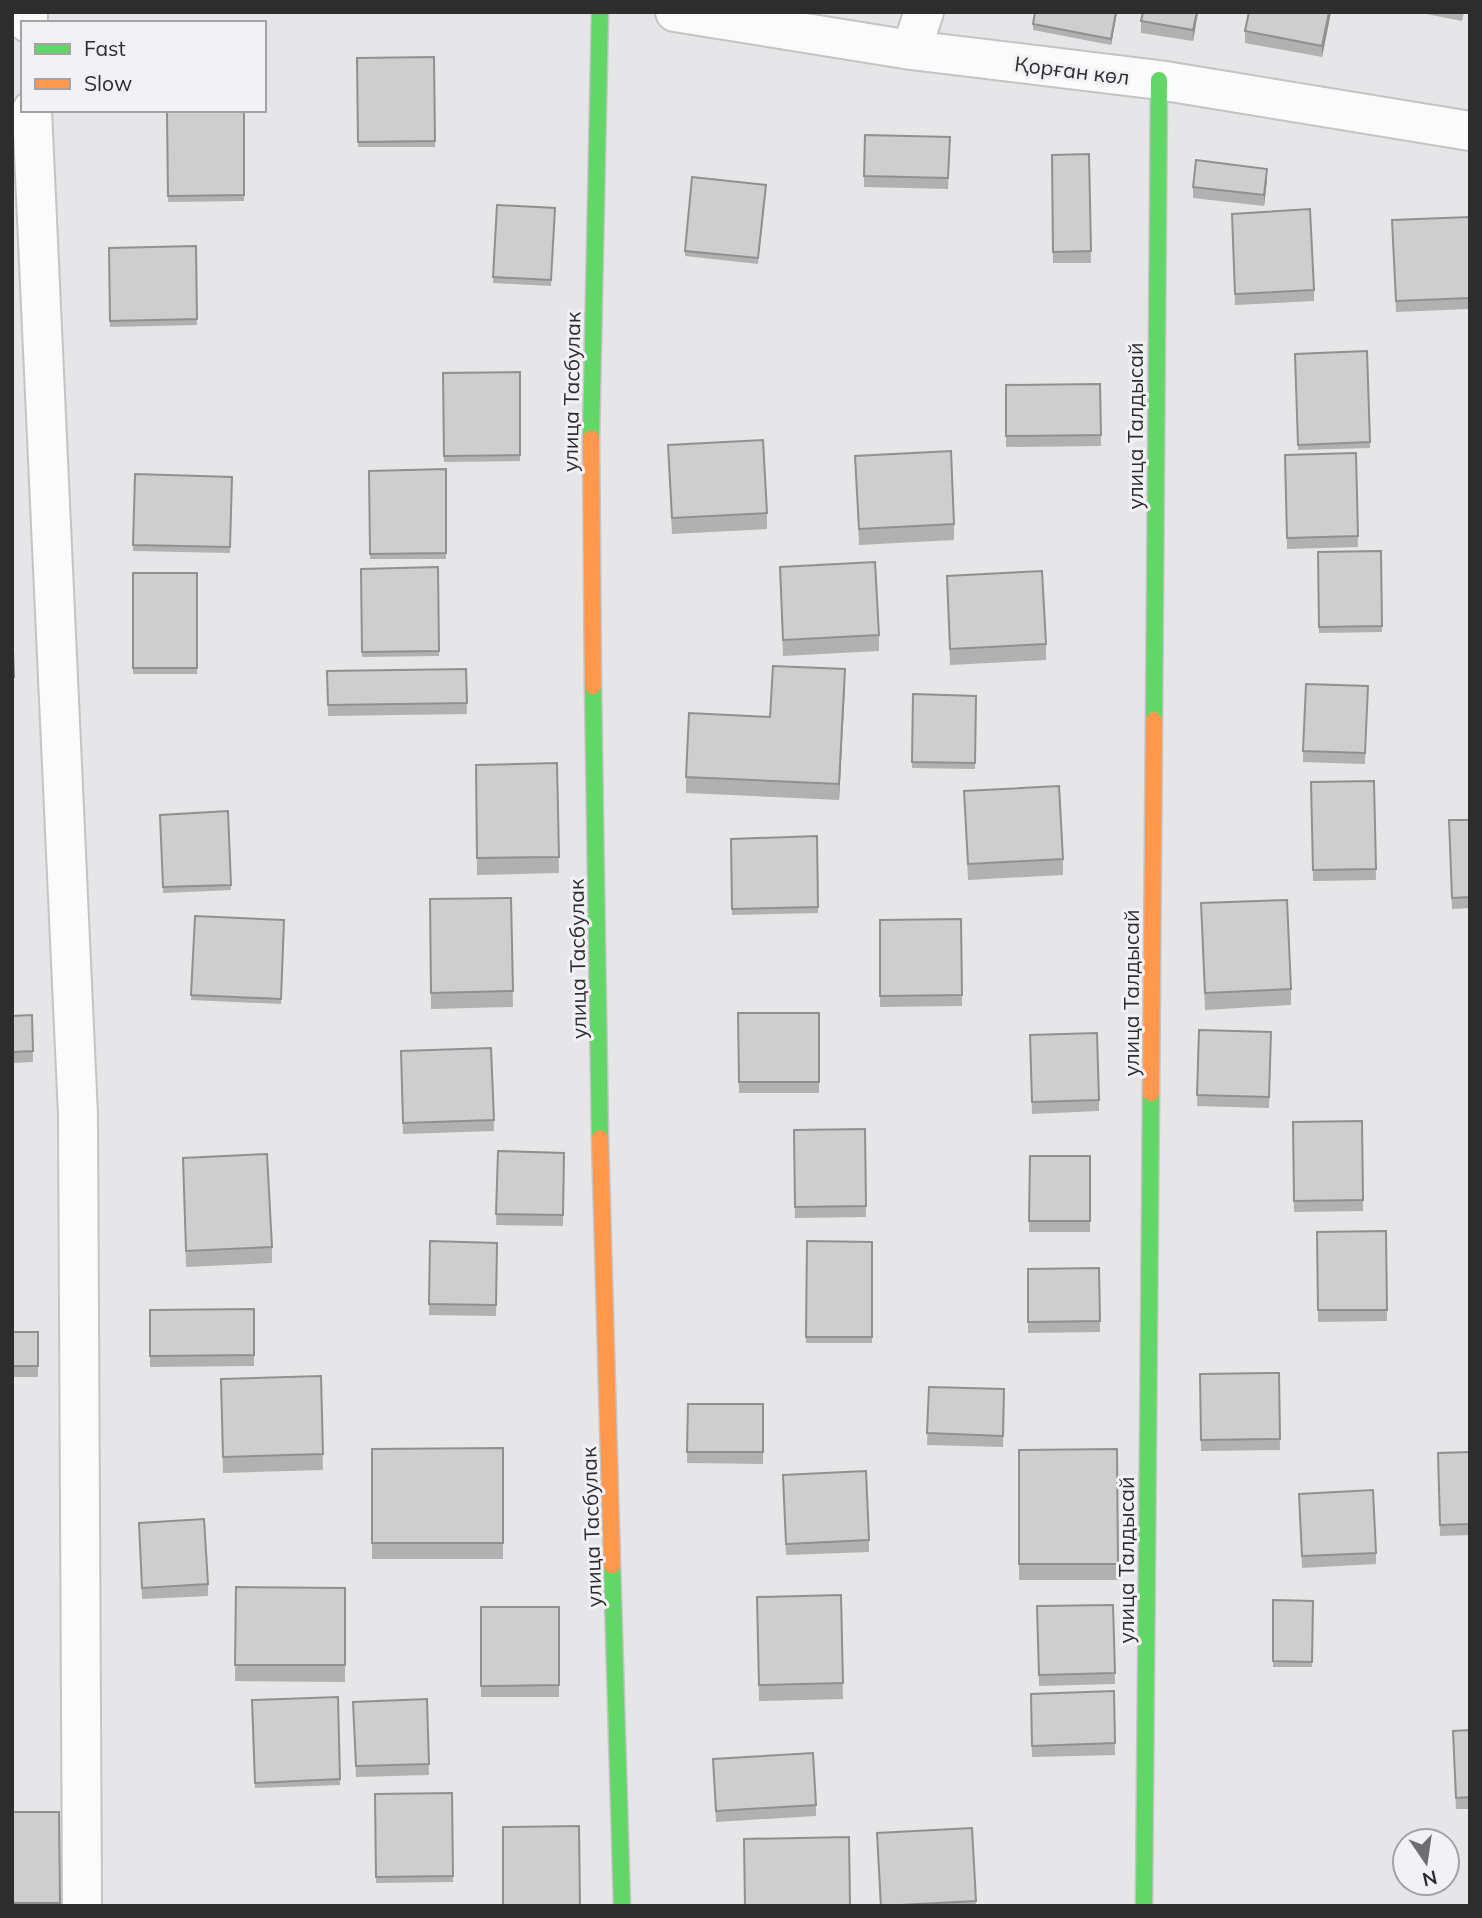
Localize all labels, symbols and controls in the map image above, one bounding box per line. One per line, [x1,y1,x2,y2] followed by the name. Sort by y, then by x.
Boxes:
[21,21,266,112] legend
[84,35,126,61] text: Fast
[1013,50,1131,90] street label: Қорған көл
[84,70,132,96] text: Slow
[557,311,585,472] street label: улица Тасбулак
[1122,342,1148,510] street label: улица Талдысай
[563,878,591,1039] street label: улица Тасбулак
[1118,909,1144,1077] street label: улица Талдысай
[575,1446,607,1608] street label: улица Тасбулак
[1113,1476,1139,1644] street label: улица Талдысай
[1391,1827,1461,1897] north arrow
[1420,1865,1440,1892] text: N

